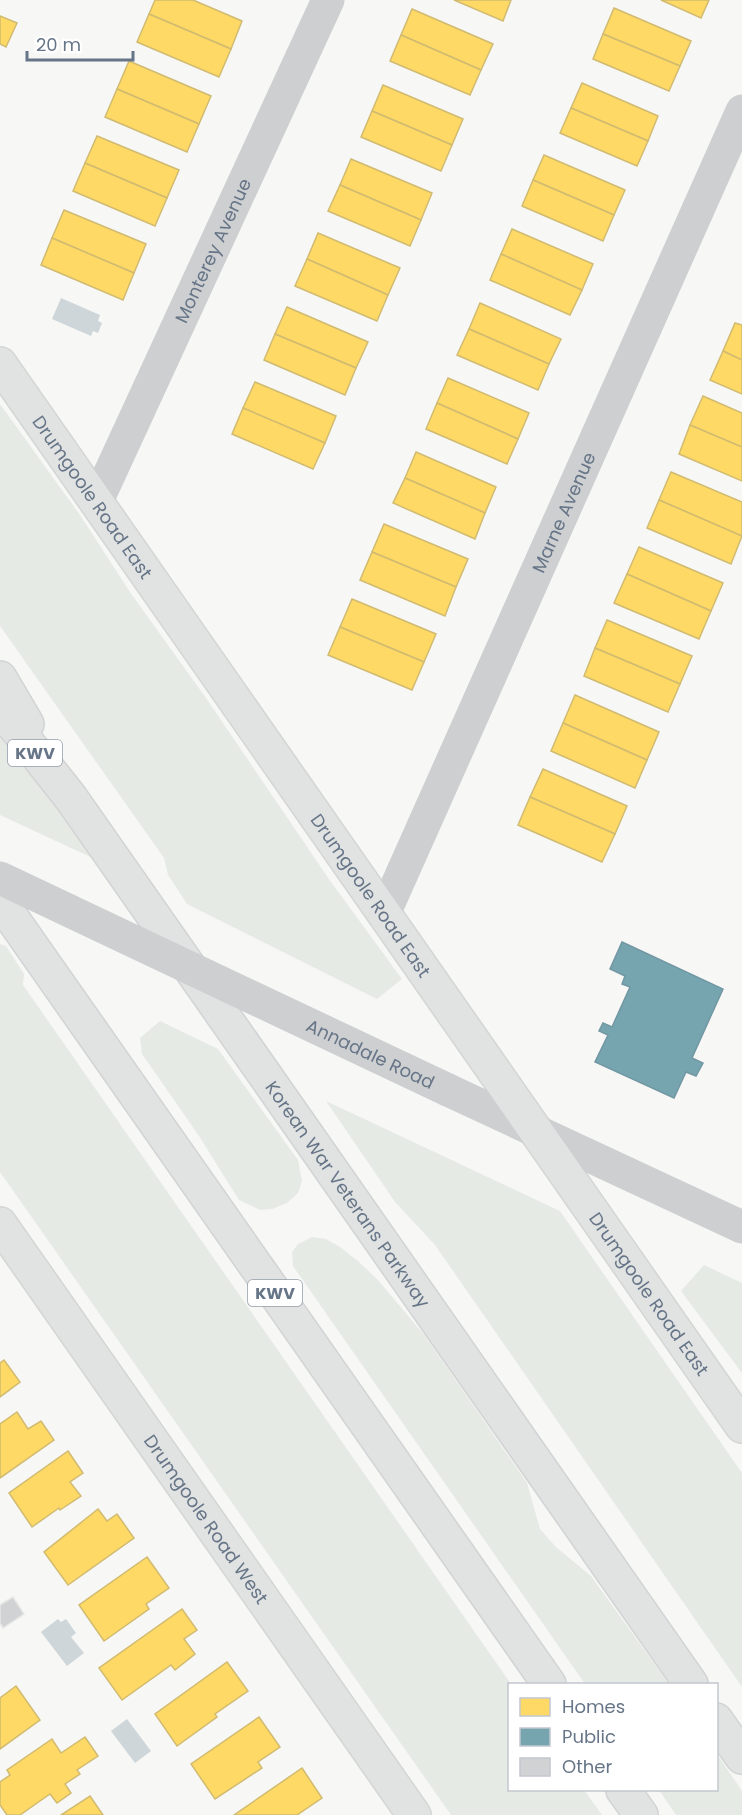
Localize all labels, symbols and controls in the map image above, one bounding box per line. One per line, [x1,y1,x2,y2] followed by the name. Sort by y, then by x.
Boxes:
[27,24,134,62] scale bar
[36,32,81,57] text: 20 m
[168,174,257,327] street label: Monterey Avenue
[27,410,159,584] street label: Drumgoole Road East
[525,448,601,576] street label: Marne Avenue
[8,740,62,766] road number: KWV
[305,808,437,982] street label: Drumgoole Road East
[302,1012,439,1094] street label: Annadale Road
[260,1076,436,1312] street label: Korean War Veterans Parkway
[584,1207,715,1380] street label: Drumgoole Road East
[248,1280,302,1306] road number: KWV
[138,1429,275,1609] street label: Drumgoole Road West
[508,1683,718,1791] legend
[562,1694,625,1719] text: Homes
[562,1724,616,1749] text: Public
[562,1754,612,1779] text: Other

